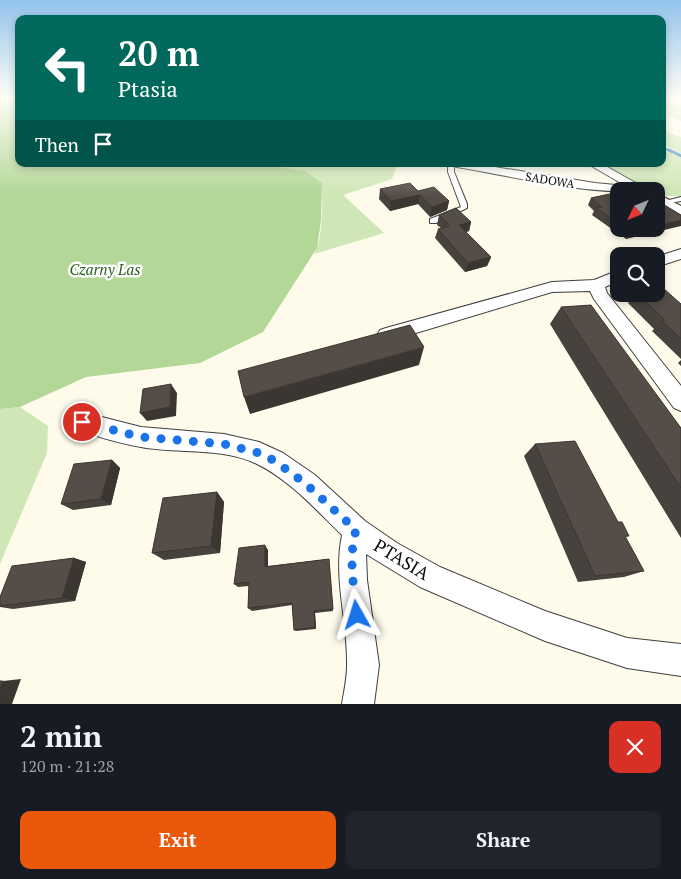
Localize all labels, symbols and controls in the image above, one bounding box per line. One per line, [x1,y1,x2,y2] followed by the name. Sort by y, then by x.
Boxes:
[118,30,199,76] text: 20 m
[35,35,100,100] icon: left
[118,74,178,103] text: Ptasia
[89,130,117,158] icon: arrive
[35,132,79,157] text: Then
[524,169,577,191] street label: SADOWA
[610,182,665,238] north arrow
[610,182,665,302] map controls
[610,247,665,302] button: search
[70,259,140,279] park label: Czarny Las
[61,401,103,443] pin
[68,408,96,436] icon: arrive
[370,533,435,585] street label: PTASIA
[330,588,382,640] position arrow
[20,716,102,756] text: 2 min
[609,721,661,773] button: close
[20,755,114,777] text: 120 m · 21:28
[20,811,336,869] button: Exit
[346,811,661,869] button: Share

